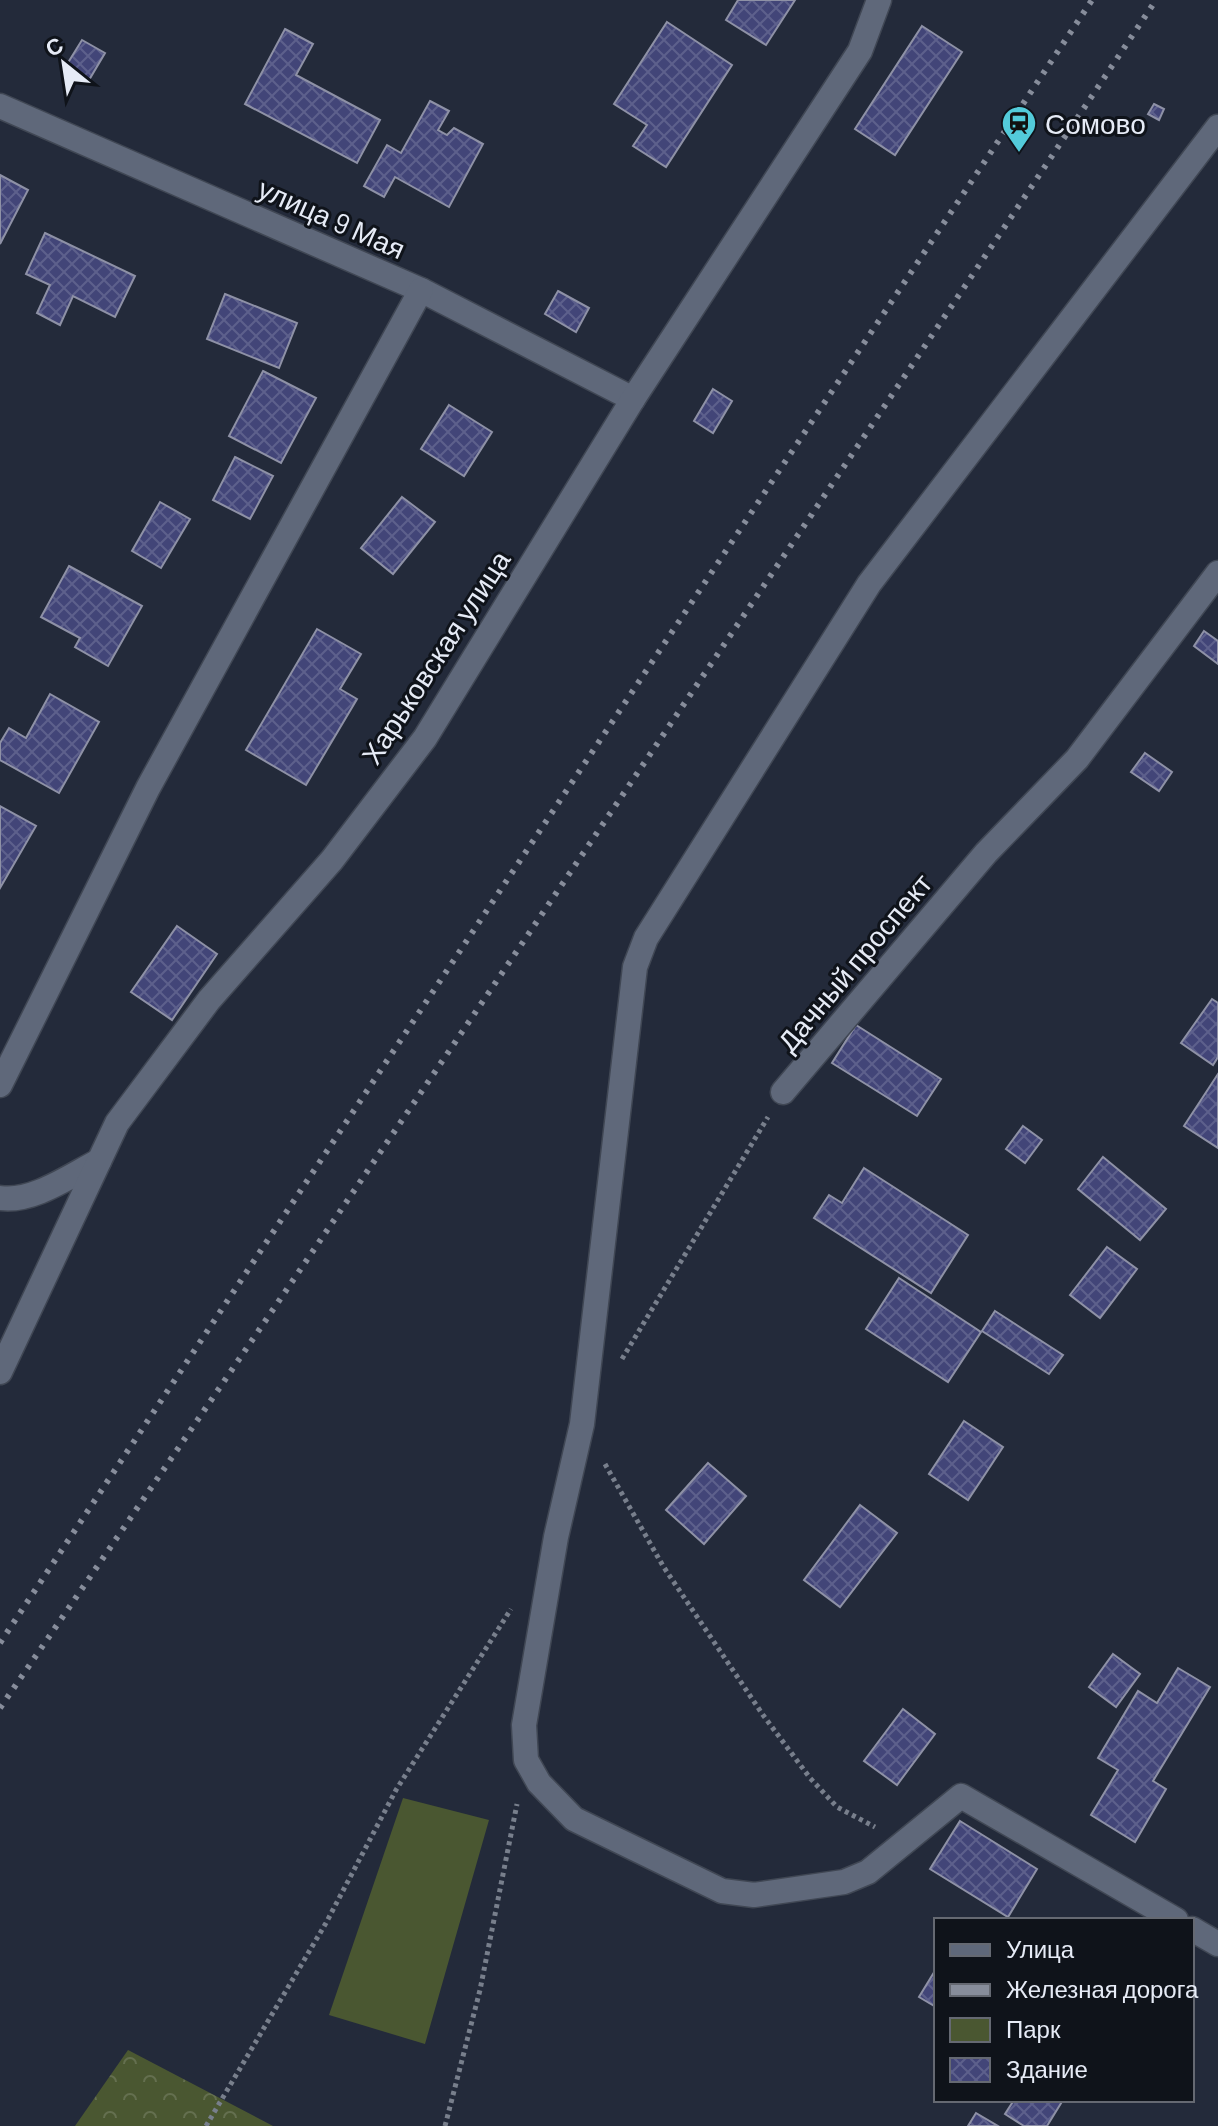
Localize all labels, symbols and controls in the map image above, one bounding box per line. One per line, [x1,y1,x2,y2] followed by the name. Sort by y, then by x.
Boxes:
[24,24,104,104] north arrow
[40,31,67,61] text: С
[1000,104,1038,154] station icon: Сомово
[1045,106,1146,140] place label: Сомово
[253,171,411,265] street label: улица 9 Мая
[353,544,517,770] street label: Харьковская улица
[770,866,938,1058] street label: Дачный проспект
[934,1918,1194,2102] legend
[1006,1934,1075,1963] text: Улица
[1006,1974,1199,2003] text: Железная дорога
[1006,2014,1061,2043] text: Парк
[1006,2054,1088,2083] text: Здание

